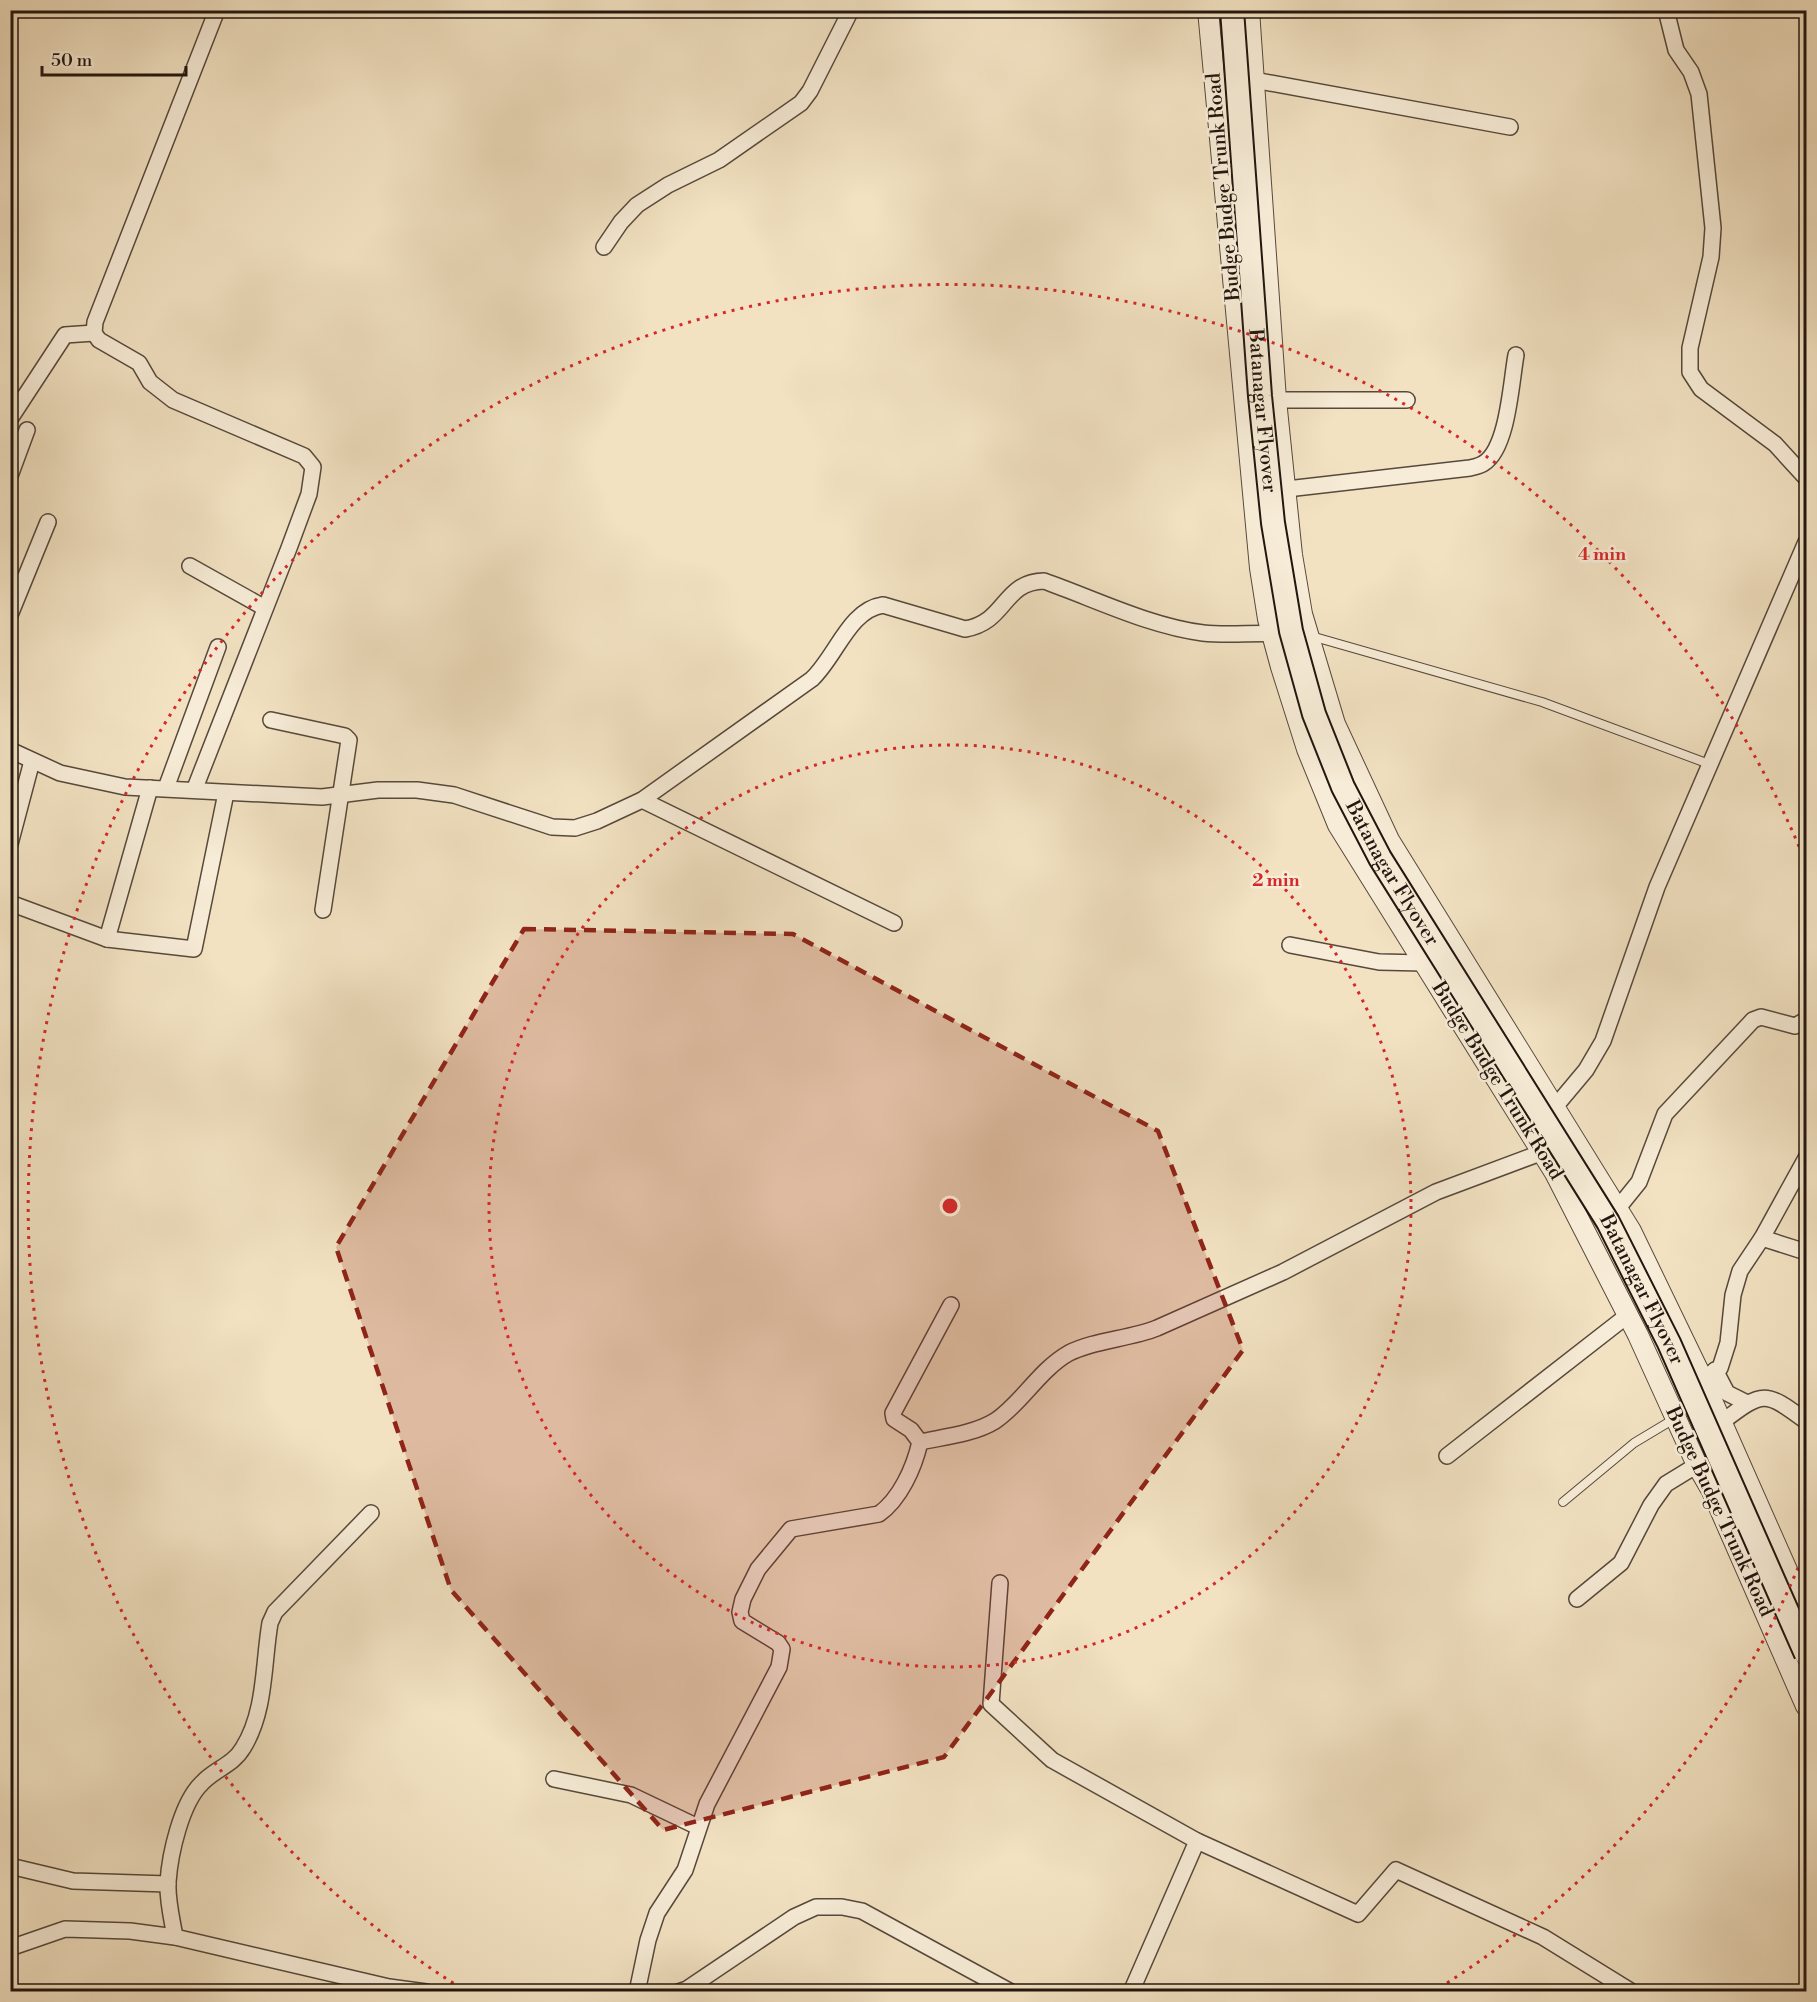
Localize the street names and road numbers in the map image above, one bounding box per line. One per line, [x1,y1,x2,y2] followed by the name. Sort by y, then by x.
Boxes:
[1202,71,1247,303] street label: Budge Budge Trunk Road
[1243,327,1282,494] street label: Batanagar Flyover
[1339,795,1445,951] street label: Batanagar Flyover
[1425,976,1569,1185] street label: Budge Budge Trunk Road
[1593,1209,1690,1369] street label: Batanagar Flyover
[1659,1402,1779,1622] street label: Budge Budge Trunk Road

